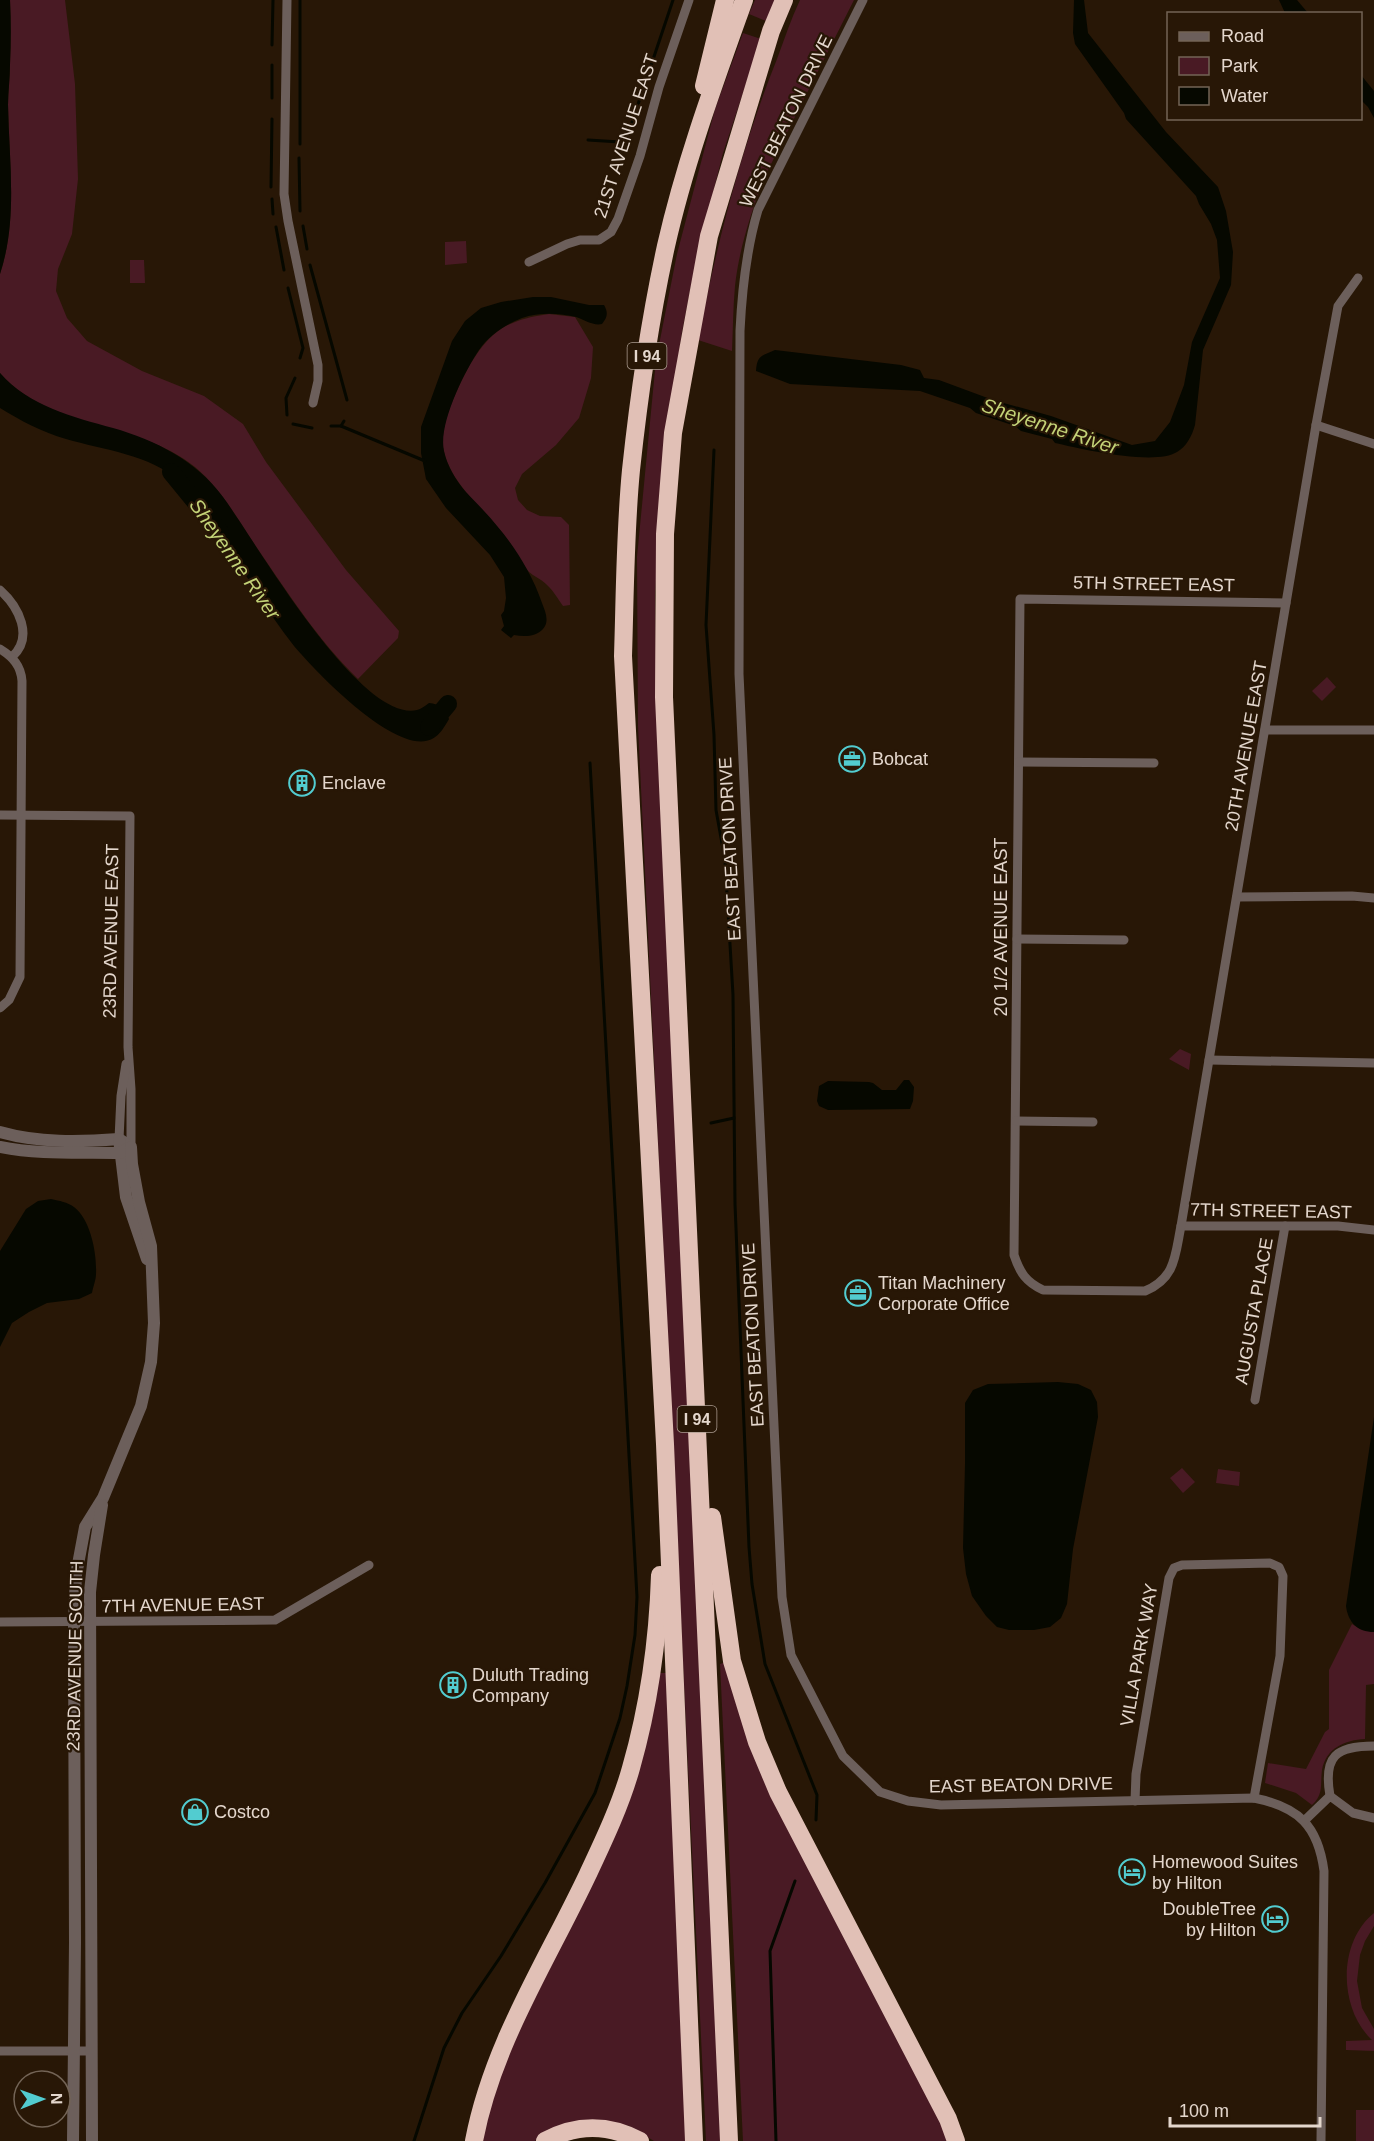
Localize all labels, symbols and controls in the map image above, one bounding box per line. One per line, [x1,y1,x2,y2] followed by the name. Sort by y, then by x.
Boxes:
[1167,12,1362,120] legend
[1221,26,1264,46] text: Road
[736,32,836,210] street label: WEST BEATON DRIVE
[590,51,662,221] street label: 21ST AVENUE EAST
[1221,56,1259,76] text: Park
[1221,86,1268,106] text: Water
[628,343,666,369] road number: I 94
[979,394,1122,459] water label: Sheyenne River
[185,494,286,625] water label: Sheyenne River
[1073,573,1235,595] street label: 5TH STREET EAST
[1221,659,1271,833] street label: 20TH AVENUE EAST
[837,744,867,774] office icon: Bobcat
[872,749,928,769] place label: Bobcat
[715,757,745,941] street label: EAST BEATON DRIVE
[287,768,317,798] building icon: Enclave
[322,773,386,793] place label: Enclave
[991,838,1011,1016] street label: 20 1/2 AVENUE EAST
[99,843,123,1019] street label: 23RD AVENUE EAST
[1190,1200,1352,1222] street label: 7TH STREET EAST
[1231,1236,1277,1386] street label: AUGUSTA PLACE
[738,1243,768,1427] street label: EAST BEATON DRIVE
[878,1273,1010,1314] place label: Titan Machinery Corporate Office
[843,1278,873,1308] office icon: Titan Machinery Corporate Office
[678,1406,716,1432] road number: I 94
[63,1560,87,1752] street label: 23RD AVENUE SOUTH
[1117,1582,1161,1728] street label: VILLA PARK WAY
[101,1594,265,1616] street label: 7TH AVENUE EAST
[472,1665,589,1706] place label: Duluth Trading Company
[438,1670,468,1700] building icon: Duluth Trading Company
[929,1773,1113,1797] street label: EAST BEATON DRIVE
[180,1797,210,1827] shop icon: Costco
[214,1802,270,1822] place label: Costco
[1152,1852,1298,1893] place label: Homewood Suites by Hilton
[1117,1857,1147,1887] hotel icon: Homewood Suites by Hilton
[1163,1899,1256,1940] place label: DoubleTree by Hilton
[1260,1904,1290,1934] hotel icon: DoubleTree by Hilton
[12,2069,72,2129] north arrow
[1170,2090,1320,2128] scale bar
[48,2093,65,2105] text: N
[1179,2101,1229,2121] text: 100 m

